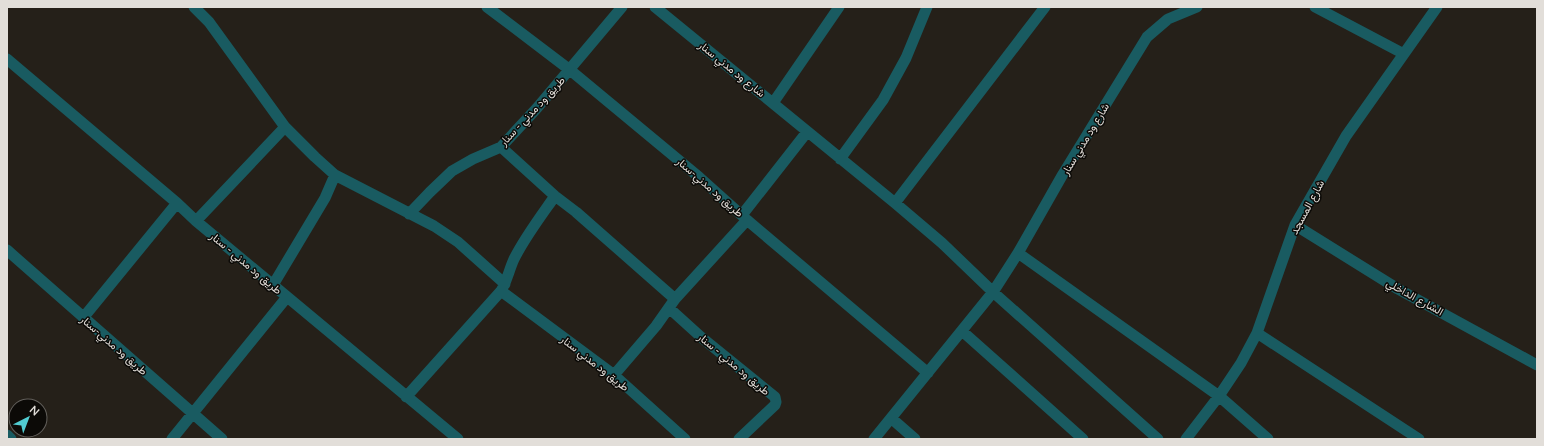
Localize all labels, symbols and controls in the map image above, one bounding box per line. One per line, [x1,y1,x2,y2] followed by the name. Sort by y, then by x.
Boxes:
[693,37,768,103] street label: شارع ود مدني سنار
[496,73,570,151] street label: طريق ود مدني - سنار
[1057,100,1115,180] street label: شارع ود مدني سنار
[671,153,746,222] street label: طريق ود مدني-سنار
[1287,177,1328,237] street label: شارع المسجد
[204,228,285,300] street label: طريق ود مدني - سنار
[1382,276,1446,321] street label: الشارع الداخلي
[75,311,150,380] street label: طريق ود مدني-سنار
[692,329,773,401] street label: طريق ود مدني - سنار
[555,331,632,396] street label: طريق ود مدني سنار
[8,398,48,438] north arrow
[28,403,43,418] text: N

